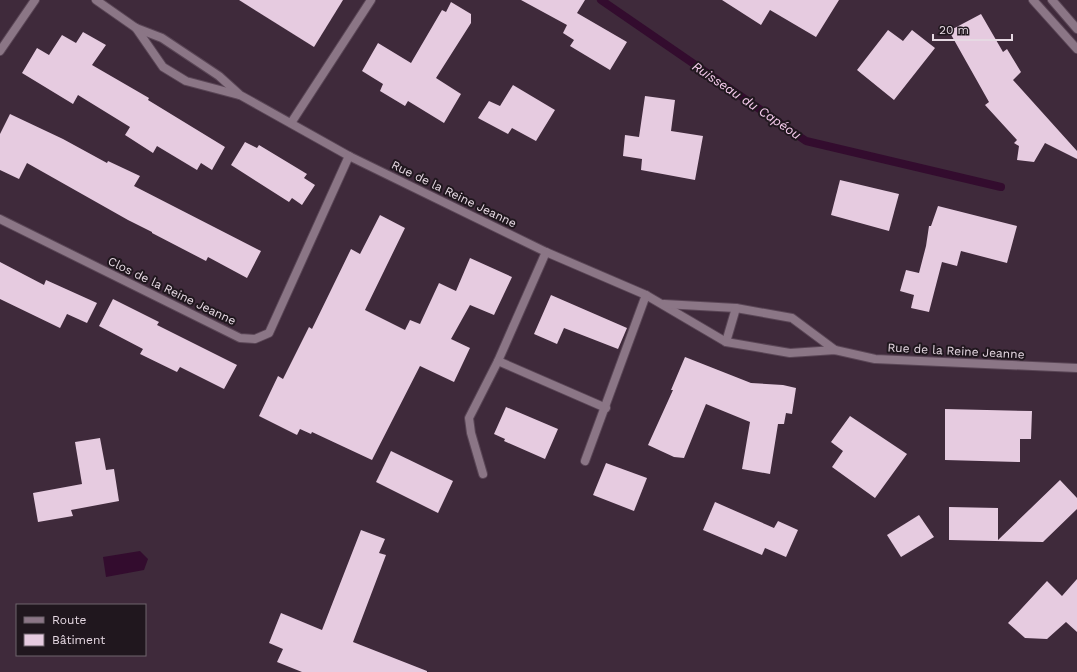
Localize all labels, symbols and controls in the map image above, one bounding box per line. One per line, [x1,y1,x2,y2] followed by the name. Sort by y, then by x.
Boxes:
[933,16,1012,42] scale bar
[939,23,969,37] text: 20 m
[690,59,804,142] water label: Ruisseau du Capéou
[389,158,519,230] street label: Rue de la Reine Jeanne
[106,254,238,328] street label: Clos de la Reine Jeanne
[887,340,1025,362] street label: Rue de la Reine Jeanne
[16,604,146,656] legend
[52,613,86,627] text: Route
[52,633,105,647] text: Bâtiment

